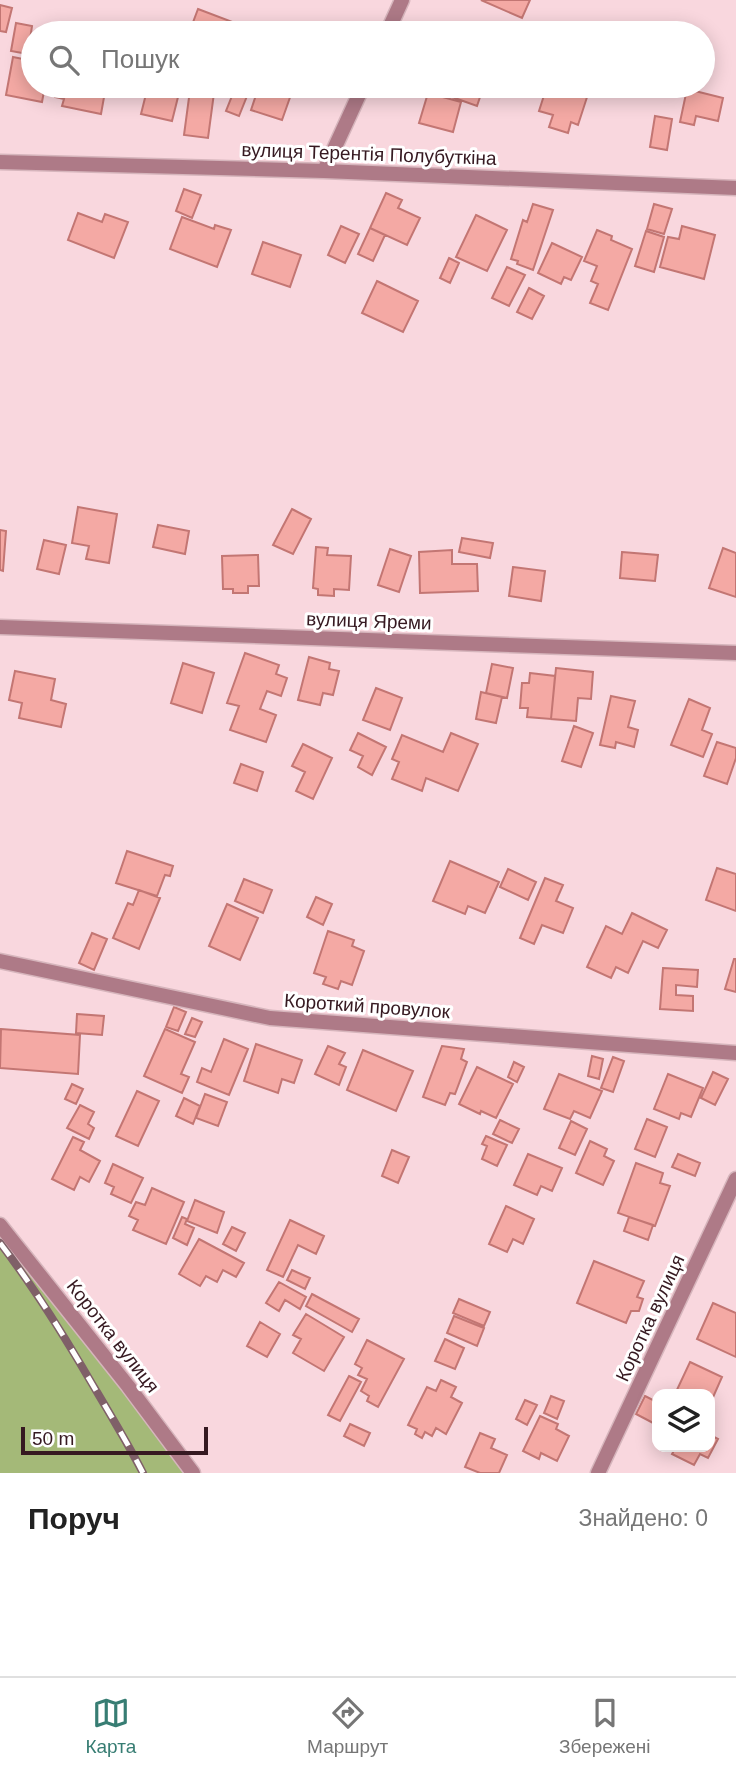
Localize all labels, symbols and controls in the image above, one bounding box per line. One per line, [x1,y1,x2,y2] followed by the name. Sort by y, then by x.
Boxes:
[21,21,715,98] search box
[45,41,83,79] icon: search
[101,44,179,74] text: Пошук
[241,139,497,169] street label: вулиця Терентія Полубуткіна
[306,608,432,634] street label: вулиця Яреми
[283,990,451,1022] street label: Короткий провулок
[611,1251,689,1385] street label: Коротка вулиця
[62,1275,164,1397] street label: Коротка вулиця
[652,1389,715,1452] map controls
[652,1389,715,1452] button: layers
[21,1424,208,1456] scale bar
[32,1428,74,1449] text: 50 m
[28,1502,120,1535] text: Поруч
[578,1505,708,1531] text: Знайдено: 0
[85,1694,136,1758] tab: Карта
[307,1694,388,1758] tab: Маршрут
[559,1694,651,1758] tab: Збережені

